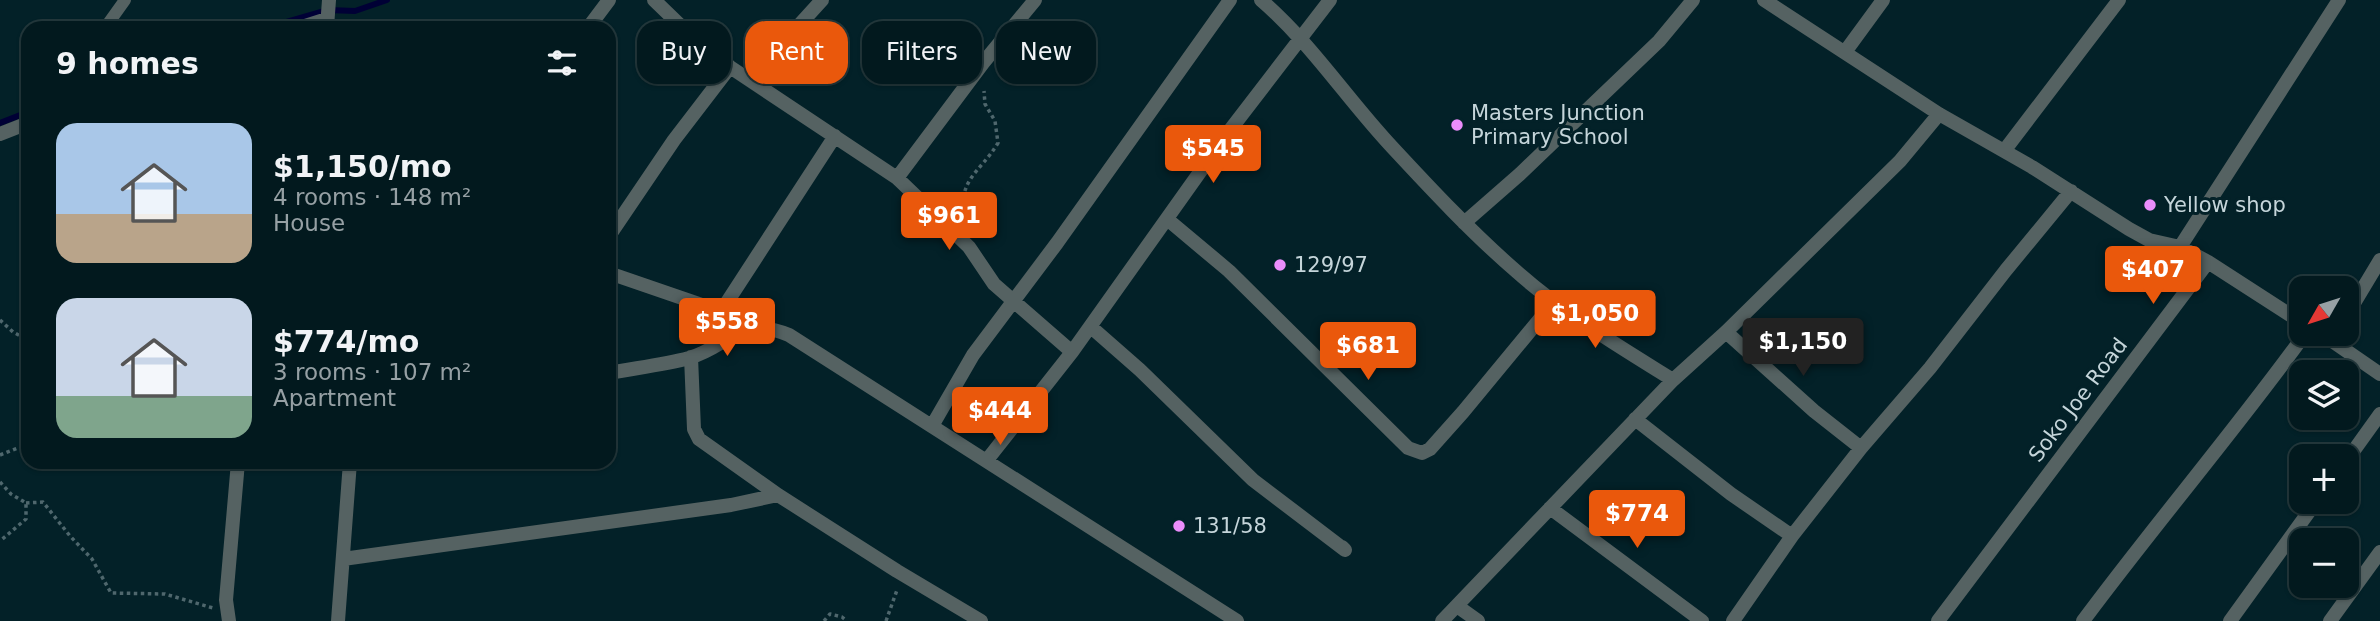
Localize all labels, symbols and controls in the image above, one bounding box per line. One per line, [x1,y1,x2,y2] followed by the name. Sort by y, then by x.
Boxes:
[637,21,731,84] chip: Buy
[745,21,848,84] chip: Rent
[862,21,982,84] chip: Filters
[996,21,1096,84] chip: New
[543,44,581,82] icon: filters
[56,46,199,81] text: 9 homes
[1471,101,1645,149] place label: Masters Junction Primary School
[1449,117,1465,133] marker: Masters Junction Primary School
[1172,125,1254,185] pin: $545
[1181,135,1245,161] text: $545
[273,149,452,184] text: $1,150/mo
[112,151,196,235] icon: home
[273,184,471,210] text: 4 rooms · 148 m²
[908,192,990,252] pin: $961
[2163,193,2286,217] place label: Yellow shop
[2142,197,2158,213] marker: Yellow shop
[917,202,981,228] text: $961
[273,210,345,236] text: House
[2112,246,2194,306] pin: $407
[1294,253,1368,277] place label: 129/97
[2121,256,2185,282] text: $407
[1272,257,1288,273] marker: 129/97
[2289,276,2359,346] north arrow
[2289,276,2359,598] map controls
[1538,290,1652,350] pin: $1,050
[686,298,768,358] pin: $558
[1551,300,1639,326] text: $1,050
[695,308,759,334] text: $558
[1746,318,1860,378] pin: $1,150
[1327,322,1409,382] pin: $681
[273,324,419,359] text: $774/mo
[112,326,196,410] icon: home
[1759,328,1847,354] text: $1,150
[1336,332,1400,358] text: $681
[2024,333,2132,467] street label: Soko Joe Road
[273,359,471,385] text: 3 rooms · 107 m²
[2289,360,2359,430] button: layers
[273,385,396,411] text: Apartment
[959,388,1041,447] pin: $444
[968,397,1032,423] text: $444
[2289,444,2359,514] button: +
[1596,490,1678,550] pin: $774
[1605,500,1669,526] text: $774
[1193,514,1267,538] place label: 131/58
[1171,518,1187,534] marker: 131/58
[2289,528,2359,598] button: −

